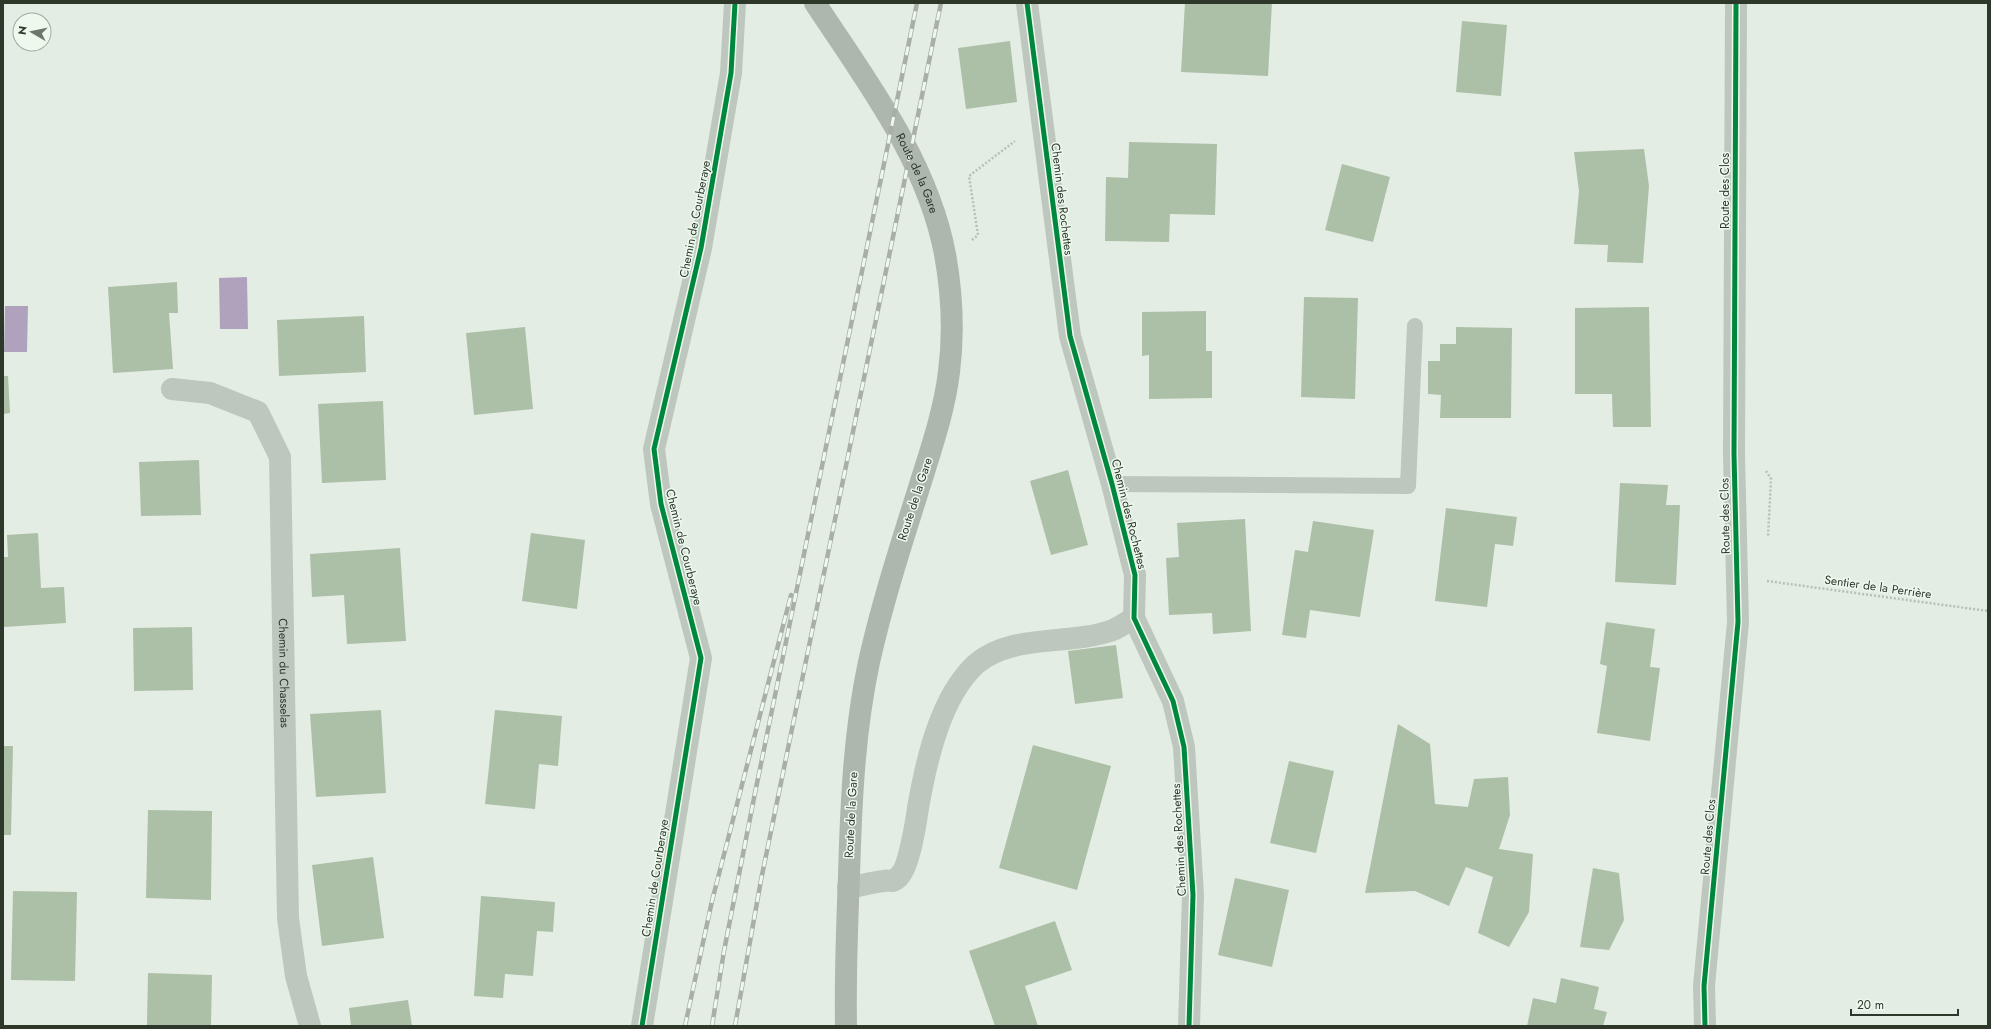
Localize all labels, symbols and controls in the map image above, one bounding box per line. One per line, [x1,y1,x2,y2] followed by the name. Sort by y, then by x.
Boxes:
[12,12,52,52] north arrow
[14,25,31,36] text: N
[891,130,943,216] street label: Route de la Gare
[1046,142,1078,256] street label: Chemin des Rochettes
[1716,153,1734,229] street label: Route des Clos
[675,159,715,279] street label: Chemin de Courberaye
[893,455,937,543] street label: Route de la Gare
[1107,457,1151,571] street label: Chemin des Rochettes
[1715,478,1735,554] street label: Route des Clos
[661,487,707,607] street label: Chemin de Courberaye
[1823,571,1933,603] street label: Sentier de la Perrière
[274,618,294,728] street label: Chemin du Chasselas
[840,771,862,859] street label: Route de la Gare
[1167,783,1191,897] street label: Chemin des Rochettes
[1696,798,1720,876] street label: Route des Clos
[637,818,673,938] street label: Chemin de Courberaye
[1851,991,1958,1017] scale bar
[1857,996,1884,1014] text: 20 m

